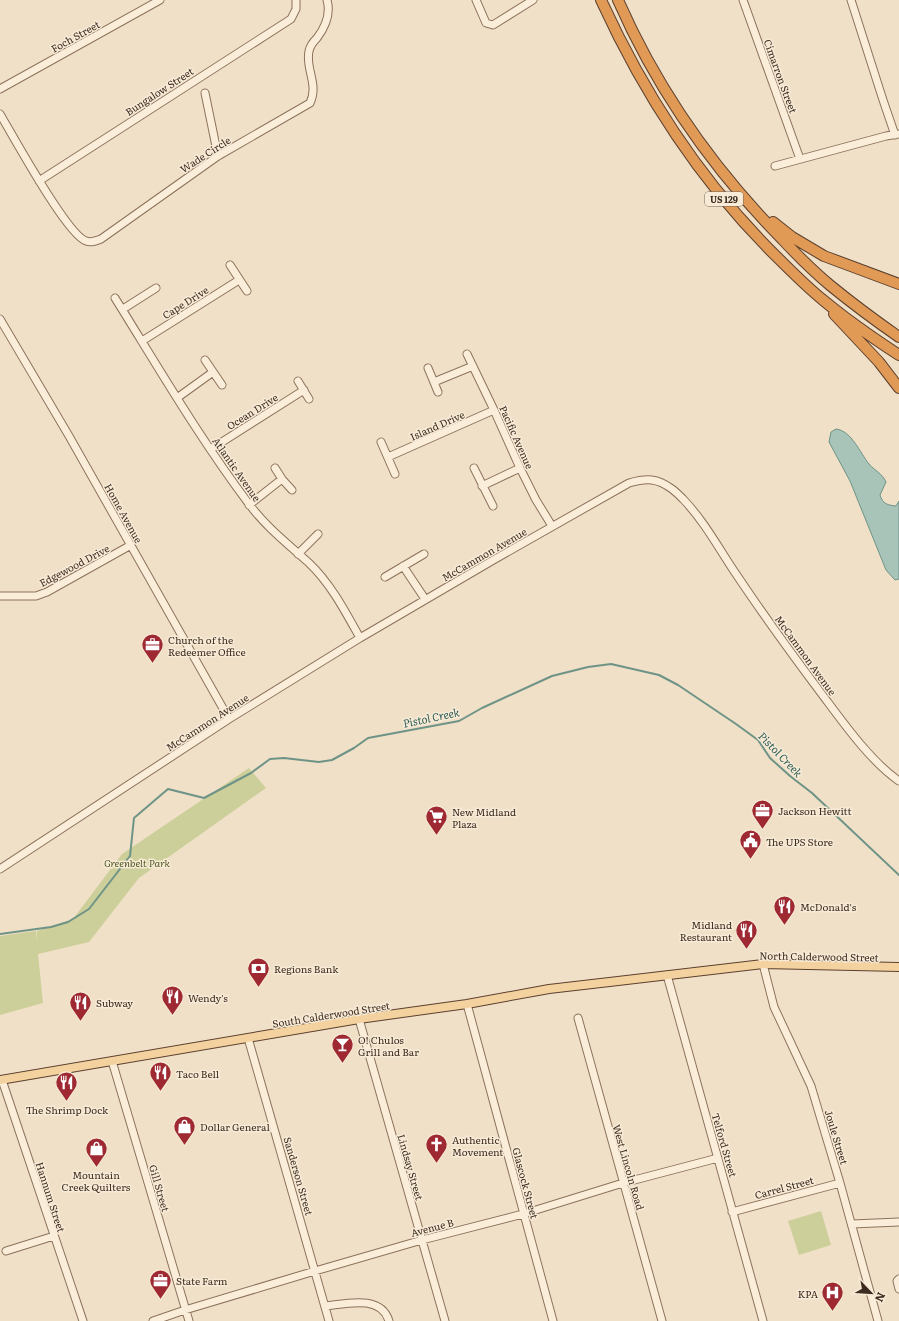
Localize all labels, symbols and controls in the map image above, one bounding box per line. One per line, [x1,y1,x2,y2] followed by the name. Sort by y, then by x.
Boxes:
[48,16,102,56] street label: Foch Street
[761,37,801,115] street label: Cimarron Street
[122,63,196,119] street label: Bungalow Street
[177,132,233,176] street label: Wade Circle
[705,192,743,206] road number: US 129
[159,282,211,322] street label: Cape Drive
[223,389,281,433] street label: Ocean Drive
[496,403,538,471] street label: Pacific Avenue
[407,406,467,444] street label: Island Drive
[209,434,265,504] street label: Atlantic Avenue
[101,481,147,545] street label: Home Avenue
[439,524,529,584] street label: McCammon Avenue
[36,540,112,590] street label: Edgewood Drive
[772,612,840,698] street label: McCammon Avenue
[139,632,165,665] office icon: Church of the Redeemer Office
[168,632,246,659] place label: Church of the Redeemer Office
[163,690,251,754] street label: McCammon Avenue
[401,703,461,731] water label: Pistol Creek
[755,728,807,780] water label: Pistol Creek
[749,797,775,830] office icon: Jackson Hewitt
[778,803,852,818] place label: Jackson Hewitt
[424,804,450,837] supermarket icon: New Midland Plaza
[452,804,516,831] place label: New Midland Plaza
[738,828,764,861] public building icon: The UPS Store
[766,834,833,849] place label: The UPS Store
[104,855,170,870] park label: Greenbelt Park
[772,893,798,926] restaurant icon: McDonald's
[800,899,857,914] place label: McDonald's
[680,917,732,944] place label: Midland Restaurant
[734,917,760,950] restaurant icon: Midland Restaurant
[759,947,879,965] street label: North Calderwood Street
[245,955,271,988] bank icon: Regions Bank
[274,961,339,976] place label: Regions Bank
[160,984,186,1017] restaurant icon: Wendy's
[68,989,94,1022] restaurant icon: Subway
[188,990,228,1005] place label: Wendy's
[96,995,133,1010] place label: Subway
[271,997,391,1031] street label: South Calderwood Street
[329,1032,355,1065] bar icon: O! Chulos Grill and Bar
[358,1032,419,1059] place label: O! Chulos Grill and Bar
[147,1060,173,1093] restaurant icon: Taco Bell
[176,1066,220,1081] place label: Taco Bell
[54,1070,80,1103] restaurant icon: The Shrimp Dock
[26,1102,109,1117] place label: The Shrimp Dock
[822,1108,852,1166] street label: Joule Street
[709,1111,741,1179] street label: Telford Street
[172,1113,198,1146] shop icon: Dollar General
[200,1119,270,1134] place label: Dollar General
[610,1122,648,1212] street label: West Lincoln Road
[394,1132,428,1202] street label: Lindsay Street
[424,1132,450,1165] church icon: Authentic Movement
[452,1132,503,1159] place label: Authentic Movement
[83,1135,109,1168] shop icon: Mountain Creek Quilters
[281,1135,317,1217] street label: Sanderson Street
[509,1146,543,1220] street label: Glascock Street
[33,1160,69,1234] street label: Hannum Street
[146,1163,174,1213] street label: Gill Street
[62,1167,131,1194] place label: Mountain Creek Quilters
[753,1172,815,1202] street label: Carrel Street
[409,1214,455,1240] street label: Avenue B
[148,1267,174,1300] office icon: State Farm
[176,1273,228,1288] place label: State Farm
[851,1273,891,1313] north arrow
[820,1280,846,1313] hospital icon: KPA
[798,1286,819,1301] place label: KPA
[872,1290,890,1305] text: N

